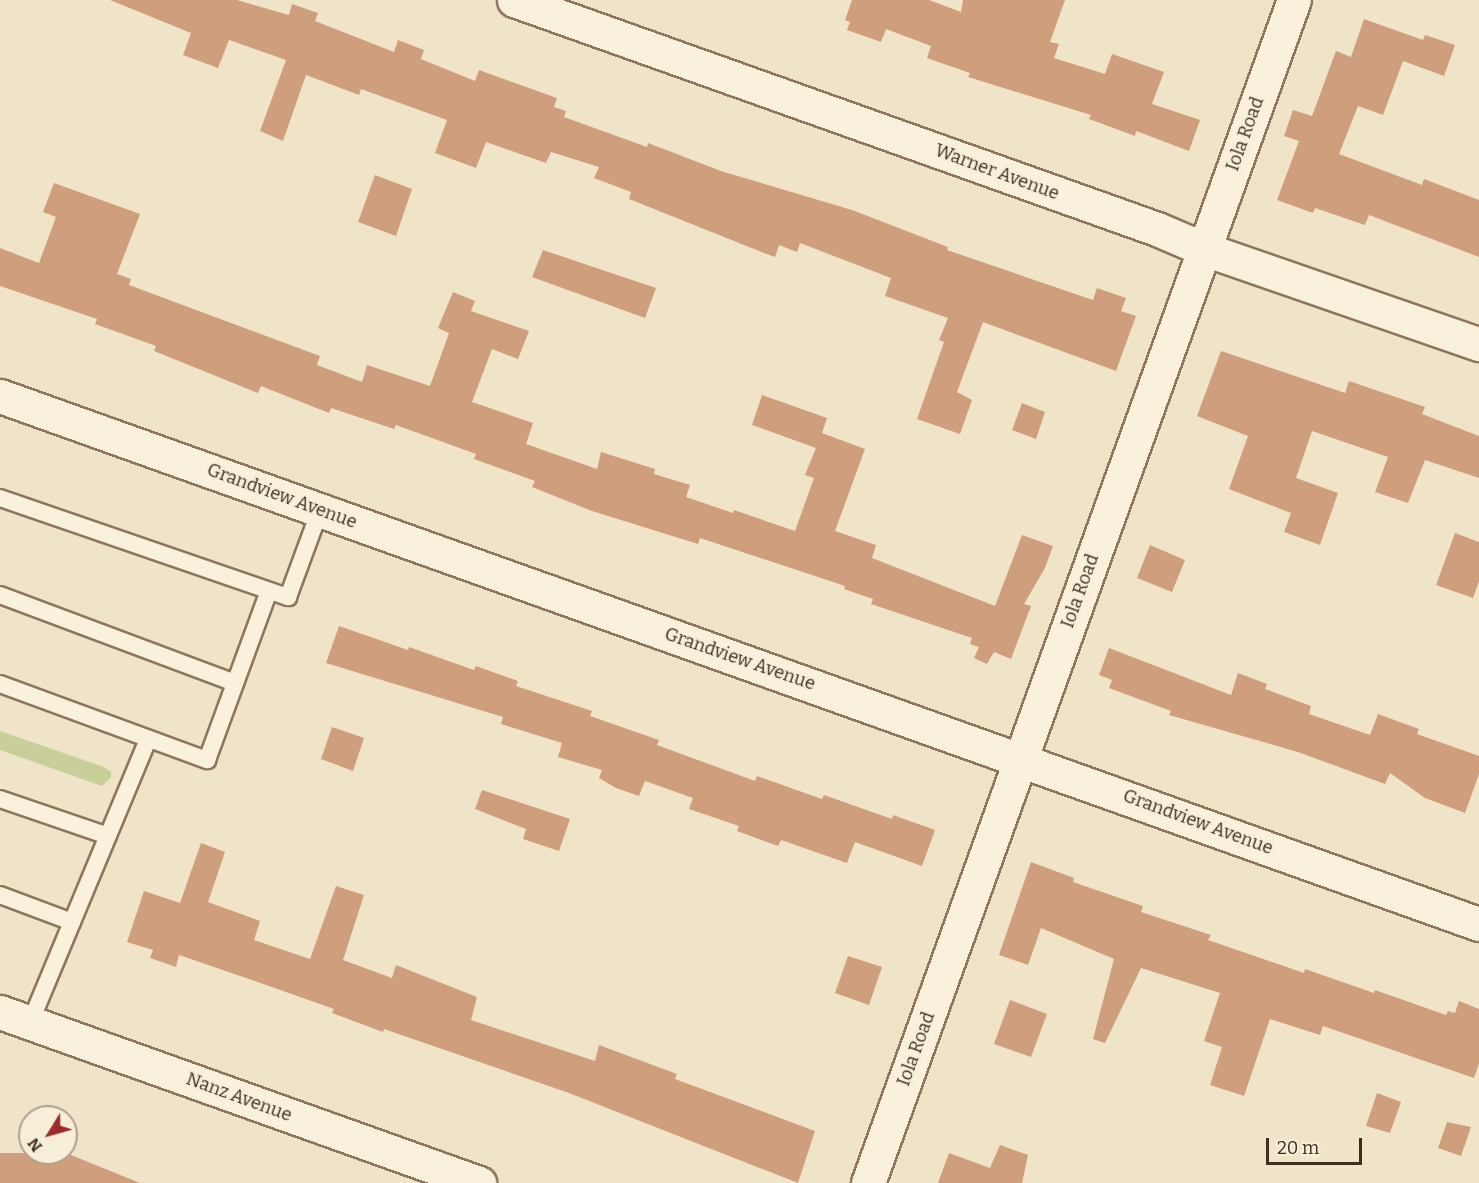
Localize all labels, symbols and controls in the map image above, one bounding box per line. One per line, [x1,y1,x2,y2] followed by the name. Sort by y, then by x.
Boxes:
[1222,94,1268,174] street label: Iola Road
[932,140,1062,204] street label: Warner Avenue
[204,459,360,533] street label: Grandview Avenue
[1057,551,1103,631] street label: Iola Road
[662,623,818,695] street label: Grandview Avenue
[1120,785,1276,859] street label: Grandview Avenue
[893,1009,939,1089] street label: Iola Road
[183,1068,295,1126] street label: Nanz Avenue
[18,1105,78,1165] north arrow
[1269,1126,1365,1164] scale bar
[24,1134,46,1156] text: N
[1277,1137,1319,1159] text: 20 m

